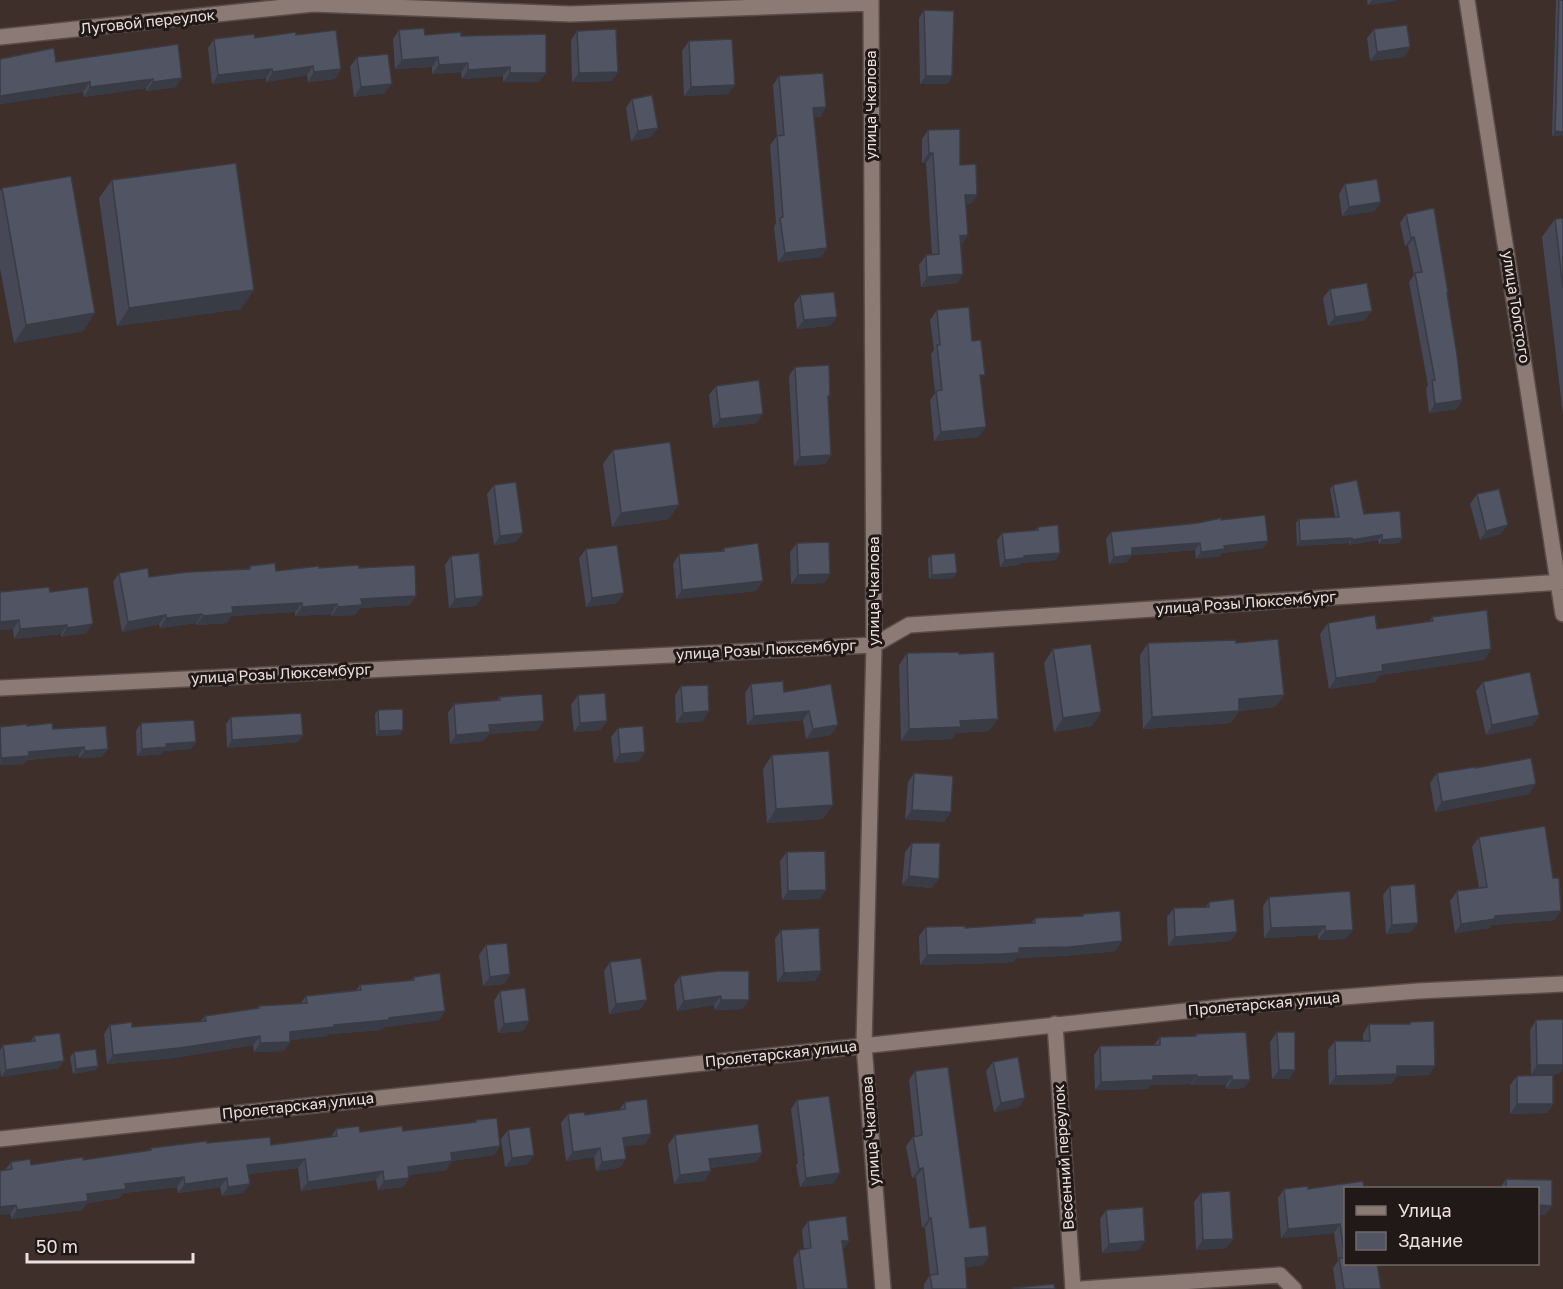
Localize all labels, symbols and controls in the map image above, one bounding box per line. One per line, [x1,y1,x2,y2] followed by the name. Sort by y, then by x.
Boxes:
[80,5,216,37] street label: Луговой переулок
[861,50,879,160] street label: улица Чкалова
[1499,249,1535,364] street label: улица Толстого
[864,536,882,646] street label: улица Чкалова
[1155,587,1337,617] street label: улица Розы Люксембург
[675,635,857,663] street label: улица Розы Люксембург
[190,659,372,687] street label: улица Розы Люксембург
[1187,987,1341,1019] street label: Пролетарская улица
[704,1036,858,1070] street label: Пролетарская улица
[857,1076,883,1186] street label: улица Чкалова
[1049,1083,1077,1230] street label: Весенний переулок
[221,1088,375,1122] street label: Пролетарская улица
[1344,1187,1539,1265] legend
[1398,1199,1452,1221] text: Улица
[27,1226,194,1264] scale bar
[1398,1229,1463,1251] text: Здание
[36,1235,78,1257] text: 50 m

